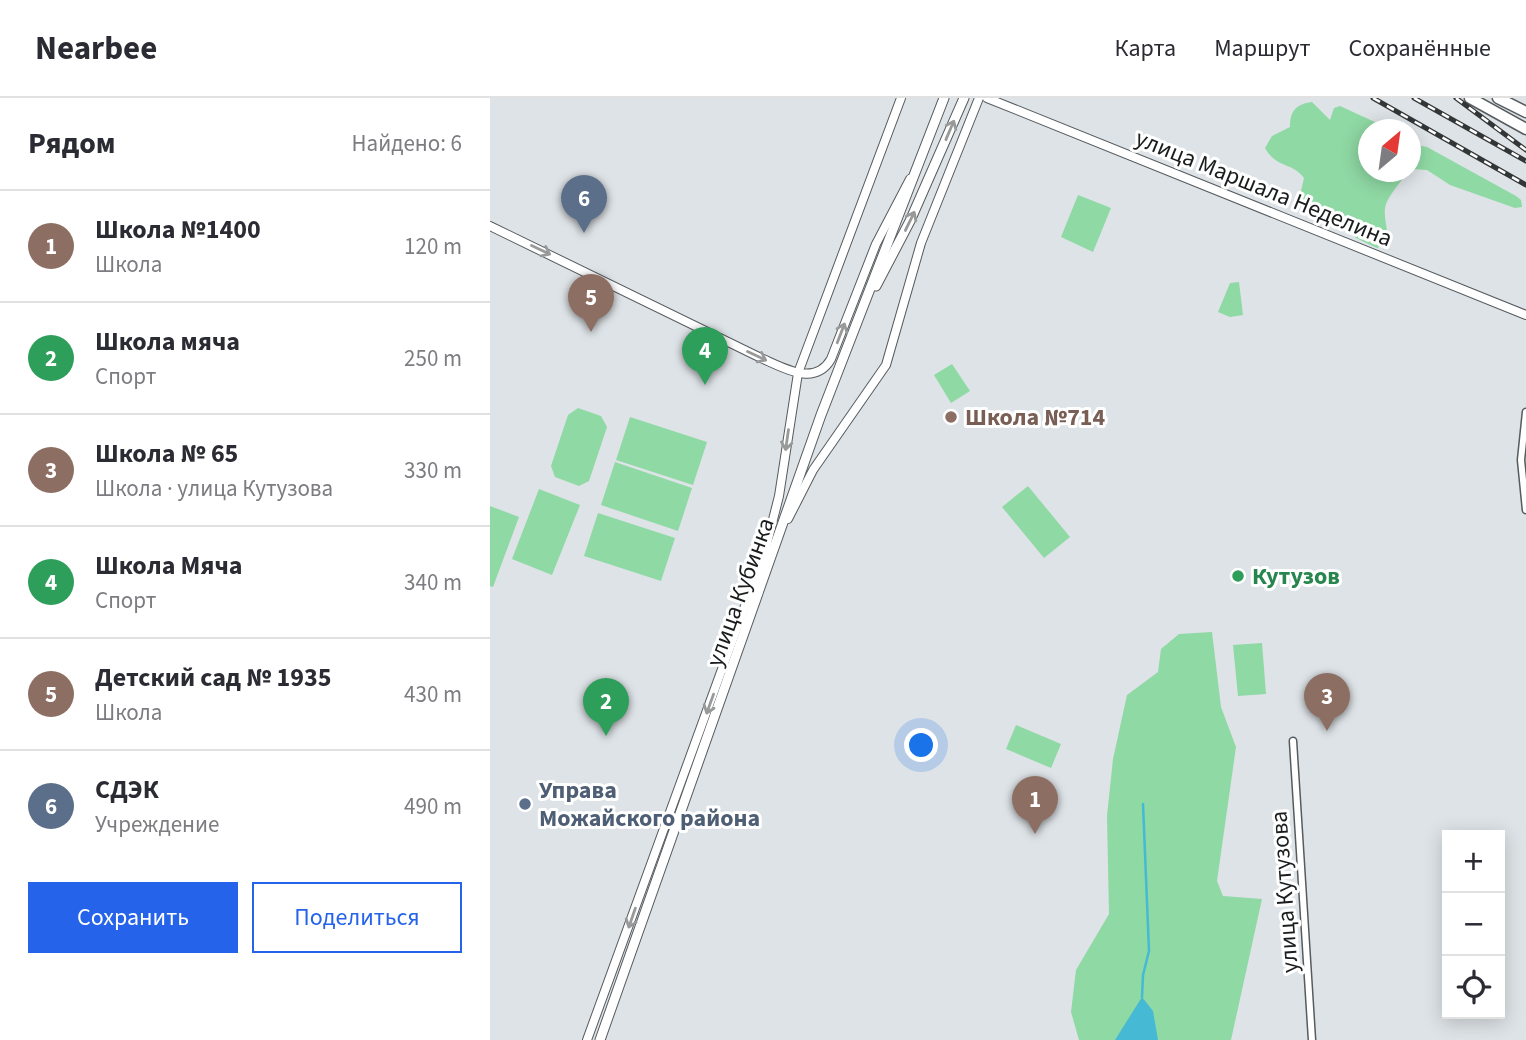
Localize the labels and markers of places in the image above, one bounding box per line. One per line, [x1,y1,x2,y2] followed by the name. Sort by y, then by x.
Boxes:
[561,175,607,233] pin: 6
[568,274,614,332] pin: 5
[682,327,728,385] pin: 4
[965,400,1106,435] place label: Школа №714
[943,409,959,425] marker: Школа №714
[1252,559,1340,594] place label: Кутузов
[1230,568,1246,584] marker: Кутузов
[1304,673,1350,731] pin: 3
[583,678,629,736] pin: 2
[539,773,760,836] place label: Управа Можайского района
[1012,776,1058,834] pin: 1
[517,796,533,812] marker: Управа Можайского района

